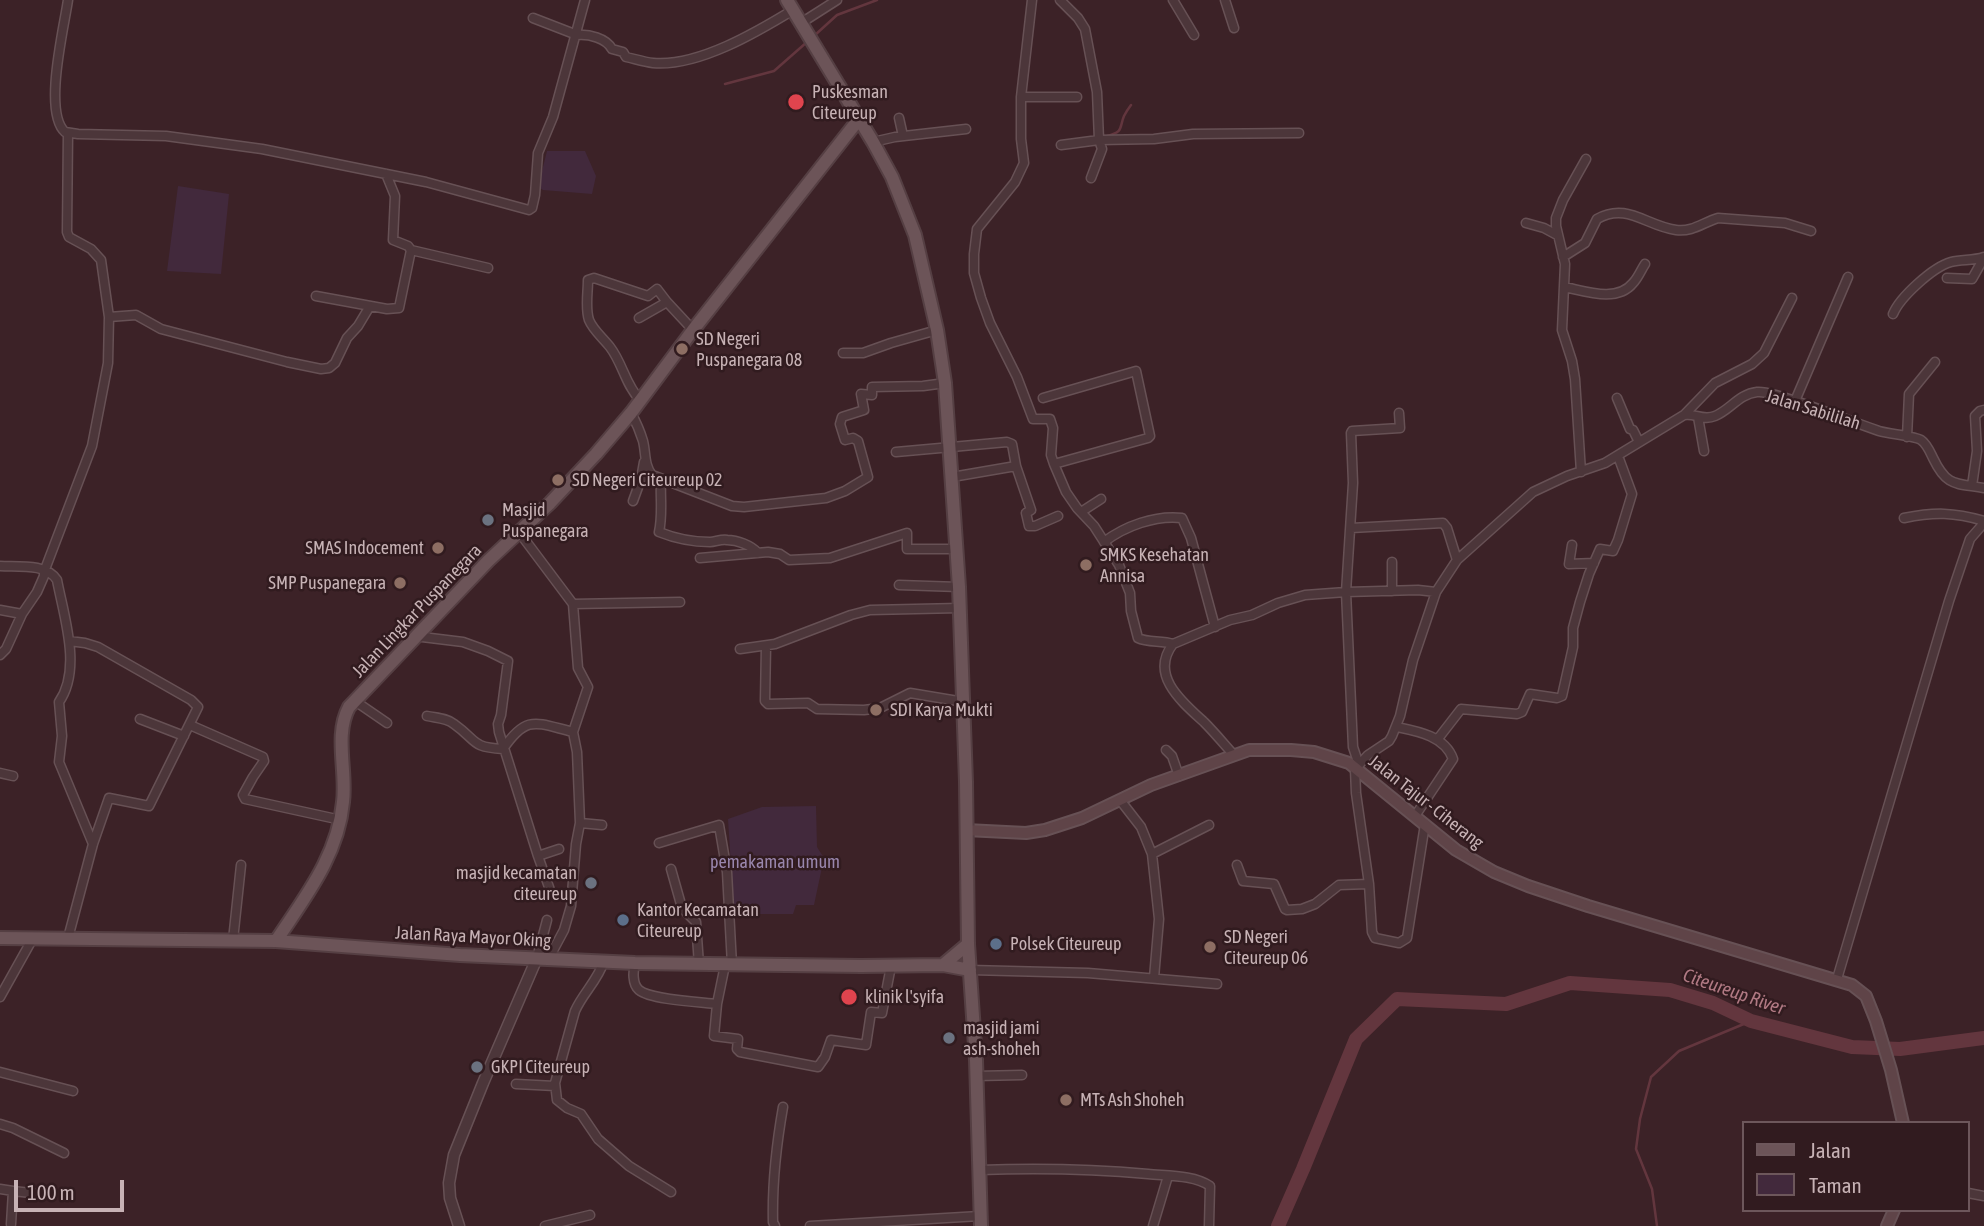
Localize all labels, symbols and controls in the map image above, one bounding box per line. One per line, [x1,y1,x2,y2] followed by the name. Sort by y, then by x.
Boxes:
[812,81,888,124] place label: Puskesman Citeureup
[786,92,806,112] marker: Puskesman Citeureup
[696,328,802,370] place label: SD Negeri Puspanegara 08
[674,341,690,357] marker: SD Negeri Puspanegara 08
[1763,385,1863,435] street label: Jalan Sabililah
[572,469,723,491] place label: SD Negeri Citeureup 02
[550,472,566,488] marker: SD Negeri Citeureup 02
[502,499,589,542] place label: Masjid Puspanegara
[480,512,496,528] marker: Masjid Puspanegara
[305,537,424,559] place label: SMAS Indocement
[348,540,486,682] street label: Jalan Lingkar Puspanegara
[430,540,446,556] marker: SMAS Indocement
[1100,544,1209,586] place label: SMKS Kesehatan Annisa
[1078,557,1094,573] marker: SMKS Kesehatan Annisa
[268,572,386,594] place label: SMP Puspanegara
[392,575,408,591] marker: SMP Puspanegara
[890,699,993,721] place label: SDI Karya Mukti
[868,702,884,718] marker: SDI Karya Mukti
[1364,750,1488,854] street label: Jalan Tajur - Ciherang
[710,851,840,873] park label: pemakaman umum
[456,862,577,904] place label: masjid kecamatan citeureup
[583,875,599,891] marker: masjid kecamatan citeureup
[637,899,759,942] place label: Kantor Kecamatan Citeureup
[615,912,631,928] marker: Kantor Kecamatan Citeureup
[394,922,552,952] street label: Jalan Raya Mayor Oking
[1224,926,1308,968] place label: SD Negeri Citeureup 06
[1010,933,1122,955] place label: Polsek Citeureup
[988,936,1004,952] marker: Polsek Citeureup
[1202,939,1218,955] marker: SD Negeri Citeureup 06
[1680,964,1788,1020] water label: Citeureup River
[865,986,944,1008] place label: klinik l'syifa
[839,987,859,1007] marker: klinik l'syifa
[963,1017,1040,1060] place label: masjid jami ash-shoheh
[941,1030,957,1046] marker: masjid jami ash-shoheh
[491,1056,590,1078] place label: GKPI Citeureup
[469,1059,485,1075] marker: GKPI Citeureup
[1080,1089,1184,1111] place label: MTs Ash Shoheh
[1058,1092,1074,1108] marker: MTs Ash Shoheh
[1742,1121,1970,1212] legend
[1809,1138,1851,1162] text: Jalan
[18,1166,128,1210] scale bar
[1809,1173,1862,1197] text: Taman
[27,1180,75,1204] text: 100 m

